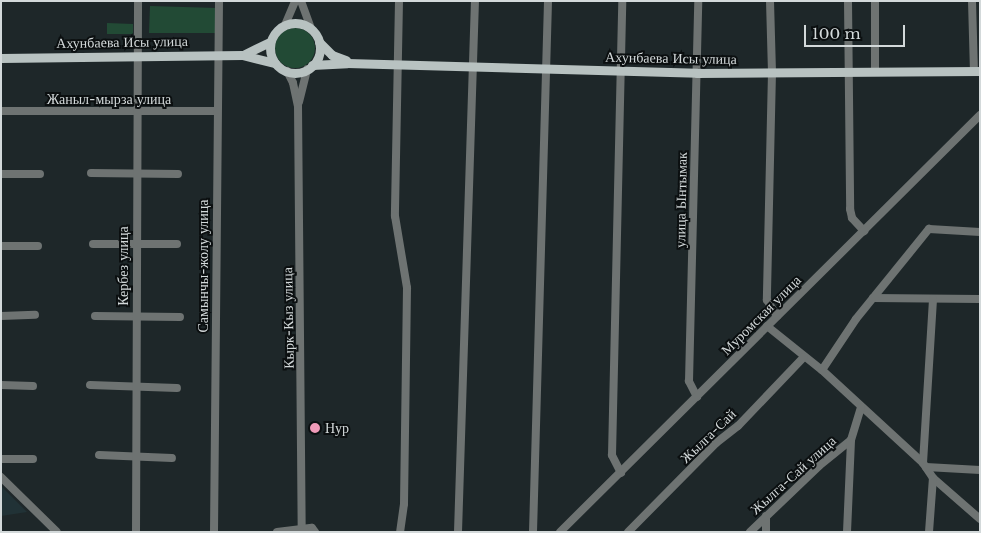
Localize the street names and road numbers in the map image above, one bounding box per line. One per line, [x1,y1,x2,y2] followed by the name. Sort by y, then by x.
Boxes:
[56,32,188,52] street label: Ахунбаева Исы улица
[605,48,737,68] street label: Ахунбаева Исы улица
[47,91,171,107] street label: Жаныл-мырза улица
[672,152,690,248] street label: улица Ынтымак
[195,200,211,332] street label: Самынчы-жолу улица
[115,226,131,306] street label: Кербез улица
[279,267,297,369] street label: Кырк-Кыз улица
[718,272,804,358] street label: Муромская улица
[677,405,739,467] street label: Жылга-Сай
[747,432,839,518] street label: Жылга-Сай улица

